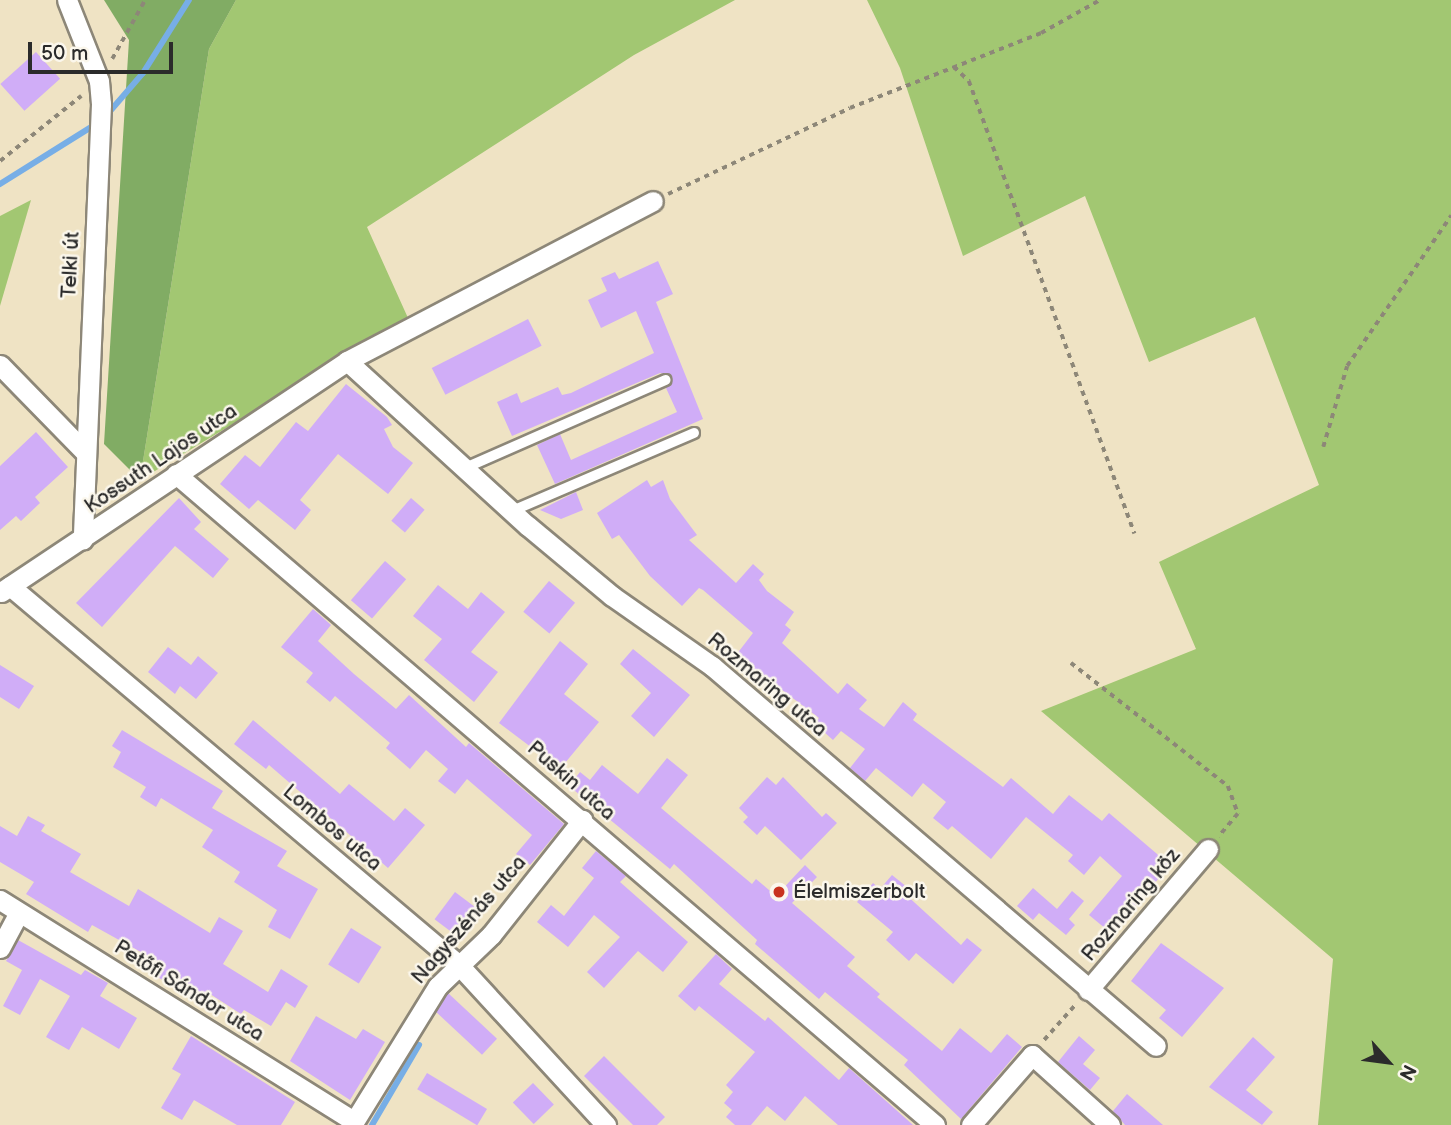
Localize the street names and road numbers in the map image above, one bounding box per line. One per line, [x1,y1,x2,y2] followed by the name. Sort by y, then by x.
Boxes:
[57,231,85,299] street label: Telki út
[80,399,242,519] street label: Kossuth Lajos utca
[702,628,832,742] street label: Rozmaring utca
[522,736,620,826] street label: Puskin utca
[277,779,387,877] street label: Lombos utca
[1076,843,1186,967] street label: Rozmaring köz
[406,851,532,989] street label: Nagyszénás utca
[109,935,269,1047] street label: Petőfi Sándor utca

